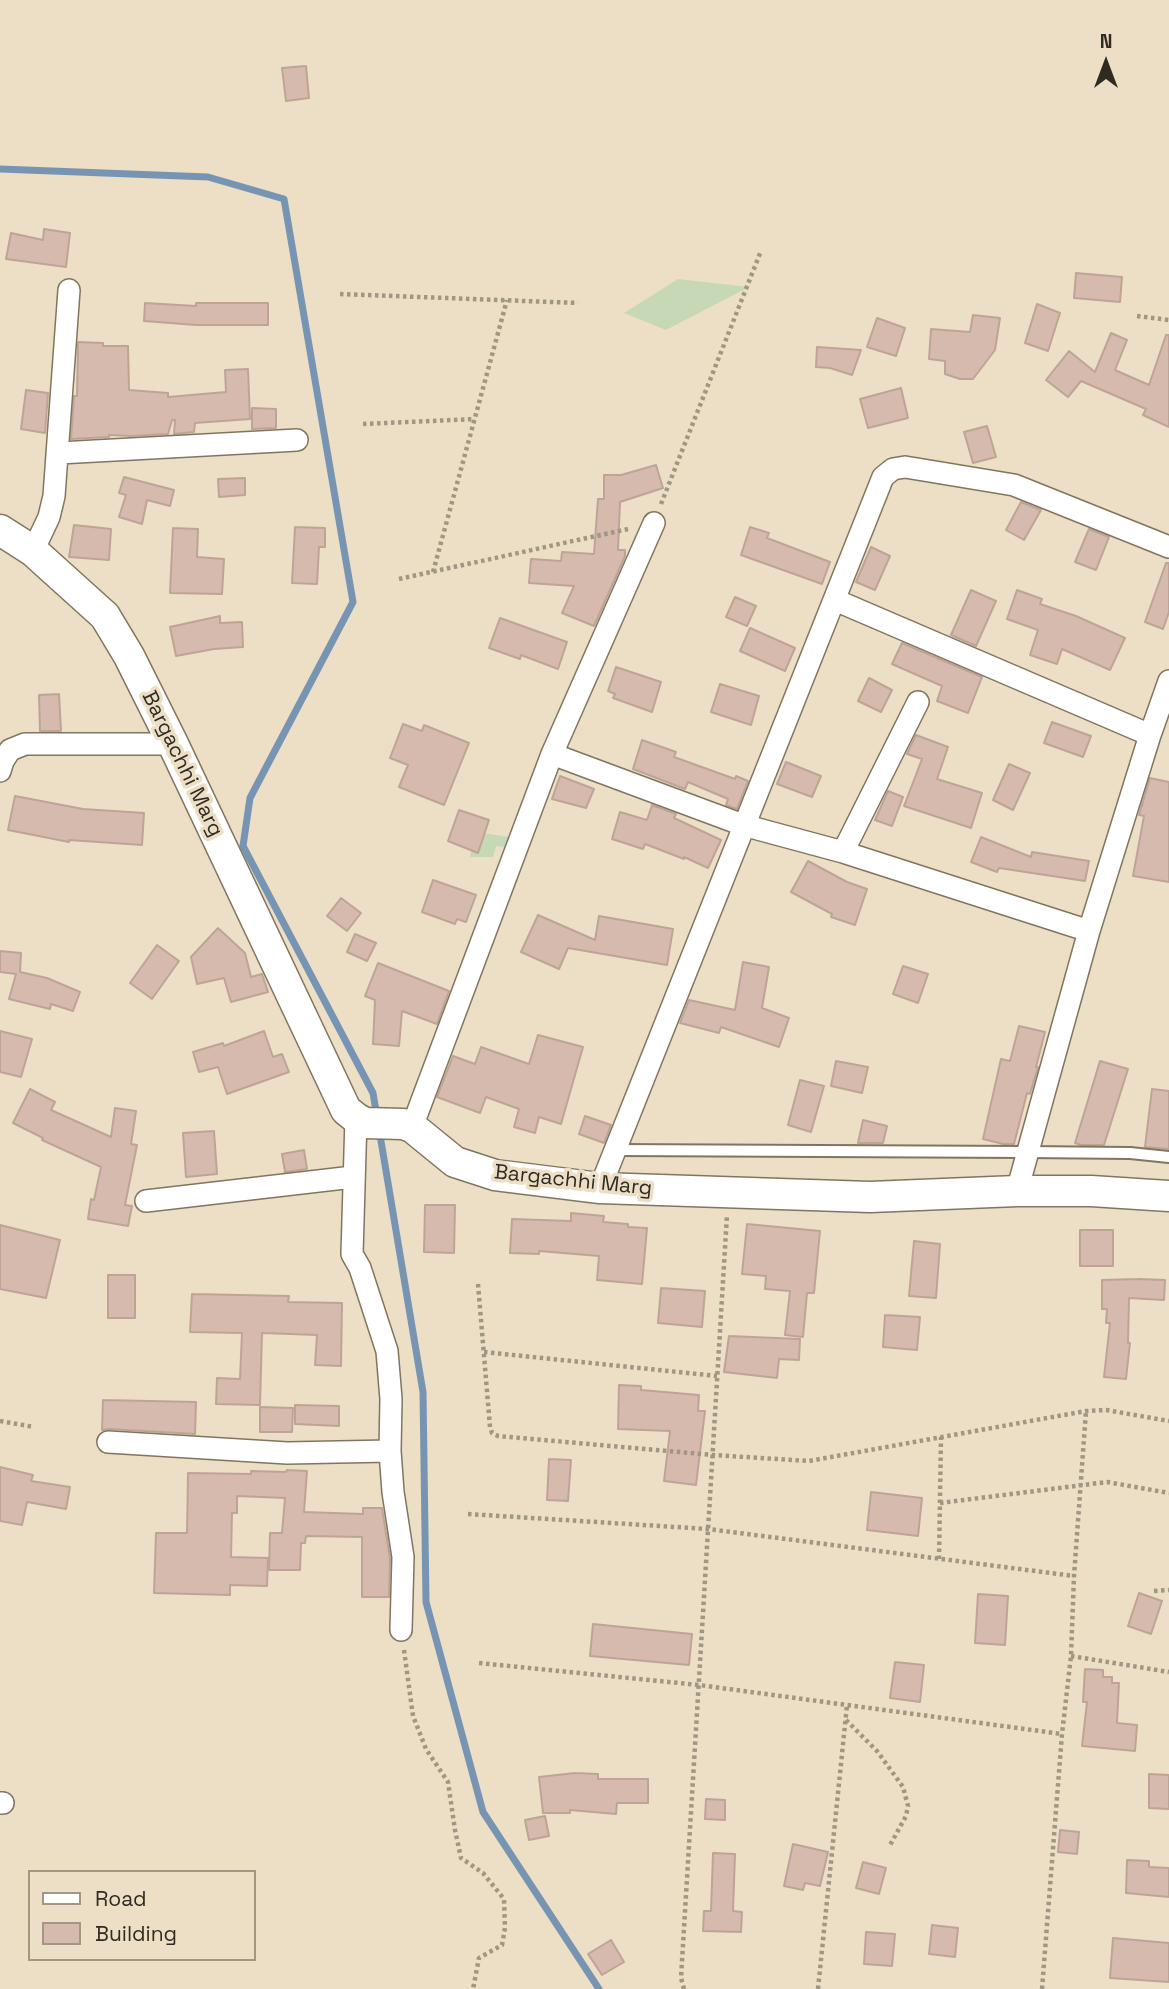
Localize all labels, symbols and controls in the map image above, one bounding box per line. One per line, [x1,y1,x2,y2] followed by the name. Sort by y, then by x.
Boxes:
[1071,28,1141,98] north arrow
[1100,29,1112,54] text: N
[136,687,228,841] street label: Bargachhi Marg
[493,1160,653,1202] street label: Bargachhi Marg
[28,1870,256,1961] legend
[95,1885,147,1912] text: Road
[95,1920,177,1947] text: Building

